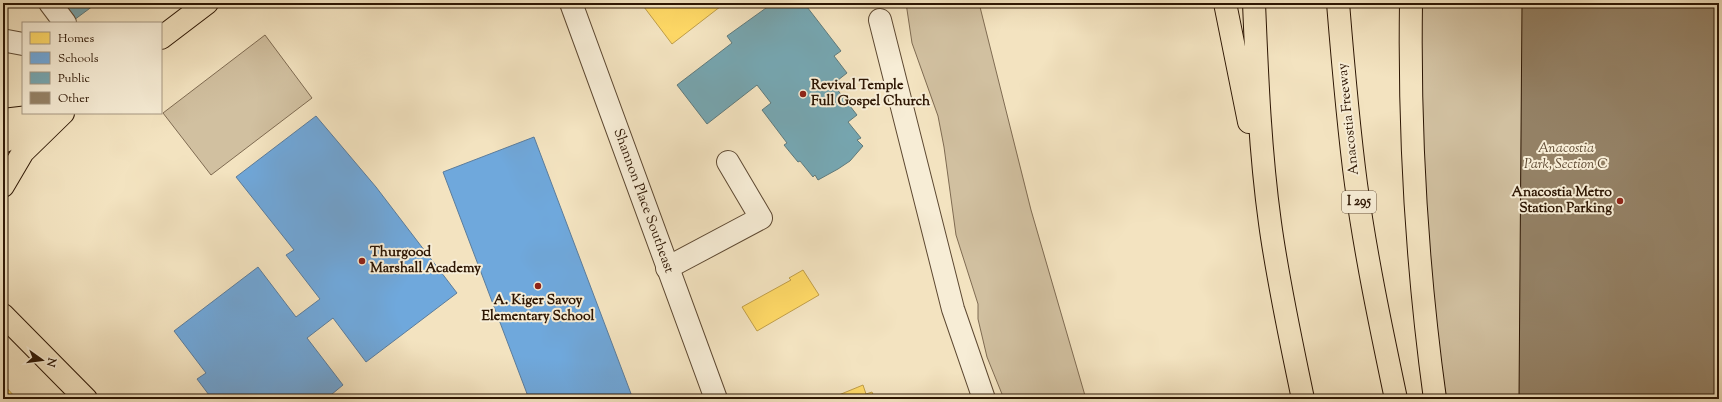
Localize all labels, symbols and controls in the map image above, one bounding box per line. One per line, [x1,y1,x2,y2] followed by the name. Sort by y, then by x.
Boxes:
[22,22,162,114] legend
[58,30,94,48] text: Homes
[58,50,99,68] text: Schools
[1333,62,1365,176] street label: Anacostia Freeway
[58,70,91,88] text: Public
[811,76,931,112] place label: Revival Temple Full Gospel Church
[798,89,808,99] marker: Revival Temple Full Gospel Church
[58,90,90,108] text: Other
[608,126,679,276] street label: Shannon Place Southeast
[1524,139,1608,175] park label: Anacostia Park, Section C
[1512,183,1612,219] place label: Anacostia Metro Station Parking
[1342,191,1376,213] road number: I 295
[1615,196,1625,206] marker: Anacostia Metro Station Parking
[370,243,481,279] place label: Thurgood Marshall Academy
[357,256,367,266] marker: Thurgood Marshall Academy
[533,281,543,291] marker: A. Kiger Savoy Elementary School
[482,291,595,327] place label: A. Kiger Savoy Elementary School
[22,340,62,380] north arrow
[42,355,60,369] text: N

